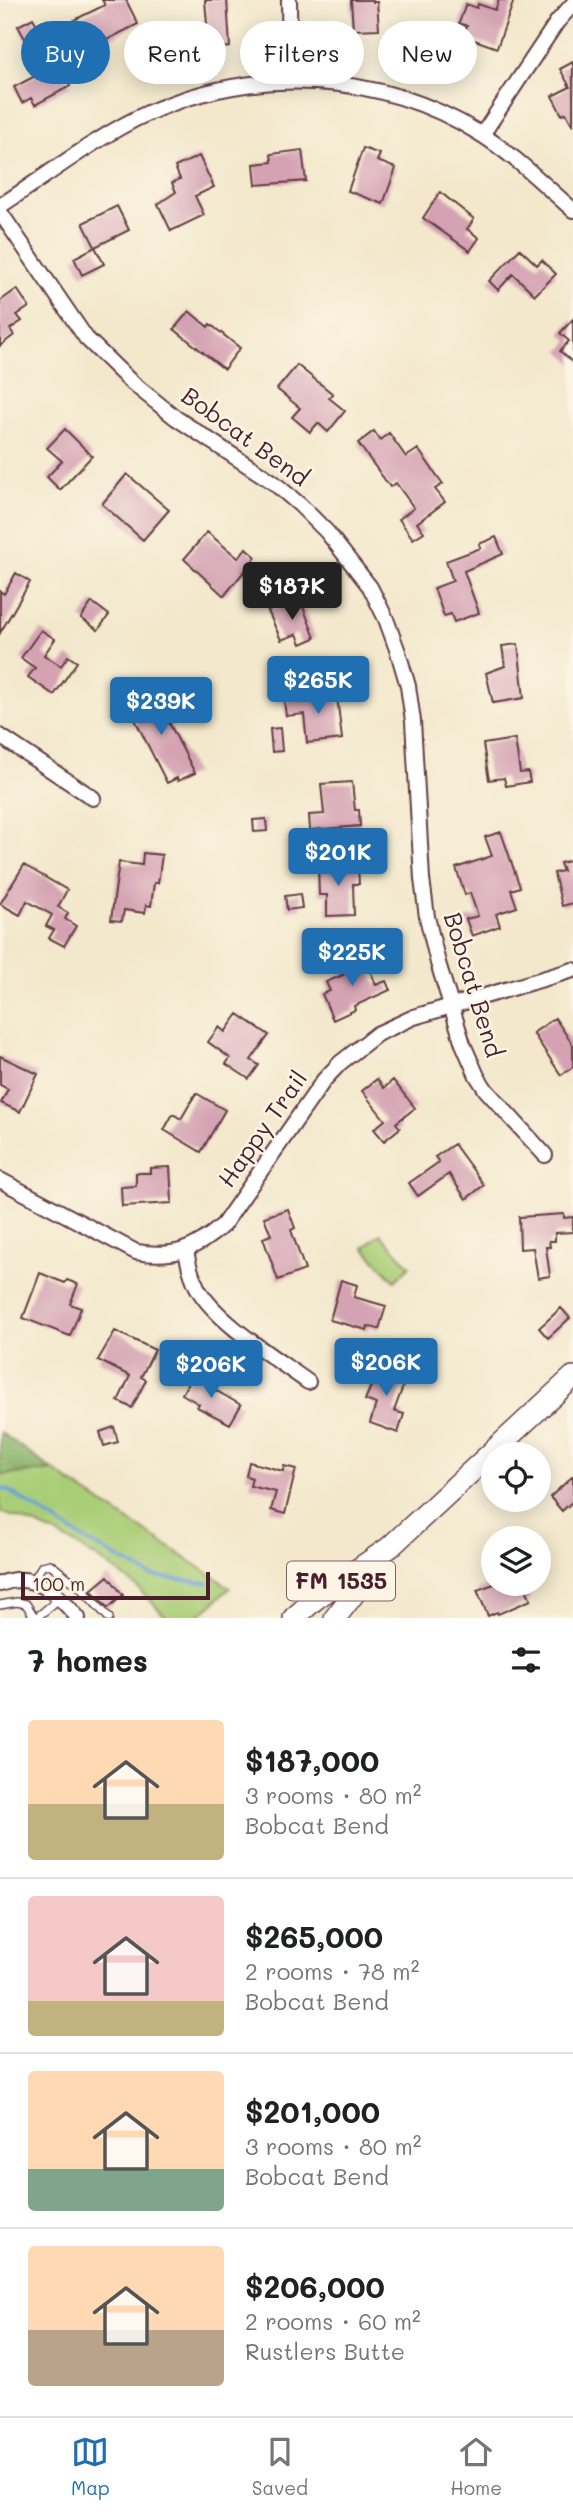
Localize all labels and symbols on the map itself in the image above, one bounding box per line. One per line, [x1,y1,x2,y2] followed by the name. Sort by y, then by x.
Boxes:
[176,379,316,492] street label: Bobcat Bend
[243,562,341,622] pin: $187K
[269,656,367,716] pin: $265K
[112,678,210,737] pin: $239K
[289,828,387,888] pin: $201K
[438,908,511,1061] street label: Bobcat Bend
[303,928,401,988] pin: $225K
[210,1064,313,1193] street label: Happy Trail
[337,1338,435,1398] pin: $206K
[162,1340,260,1400] pin: $206K
[287,1562,395,1600] road number: FM 1535
[21,1569,210,1601] scale bar

